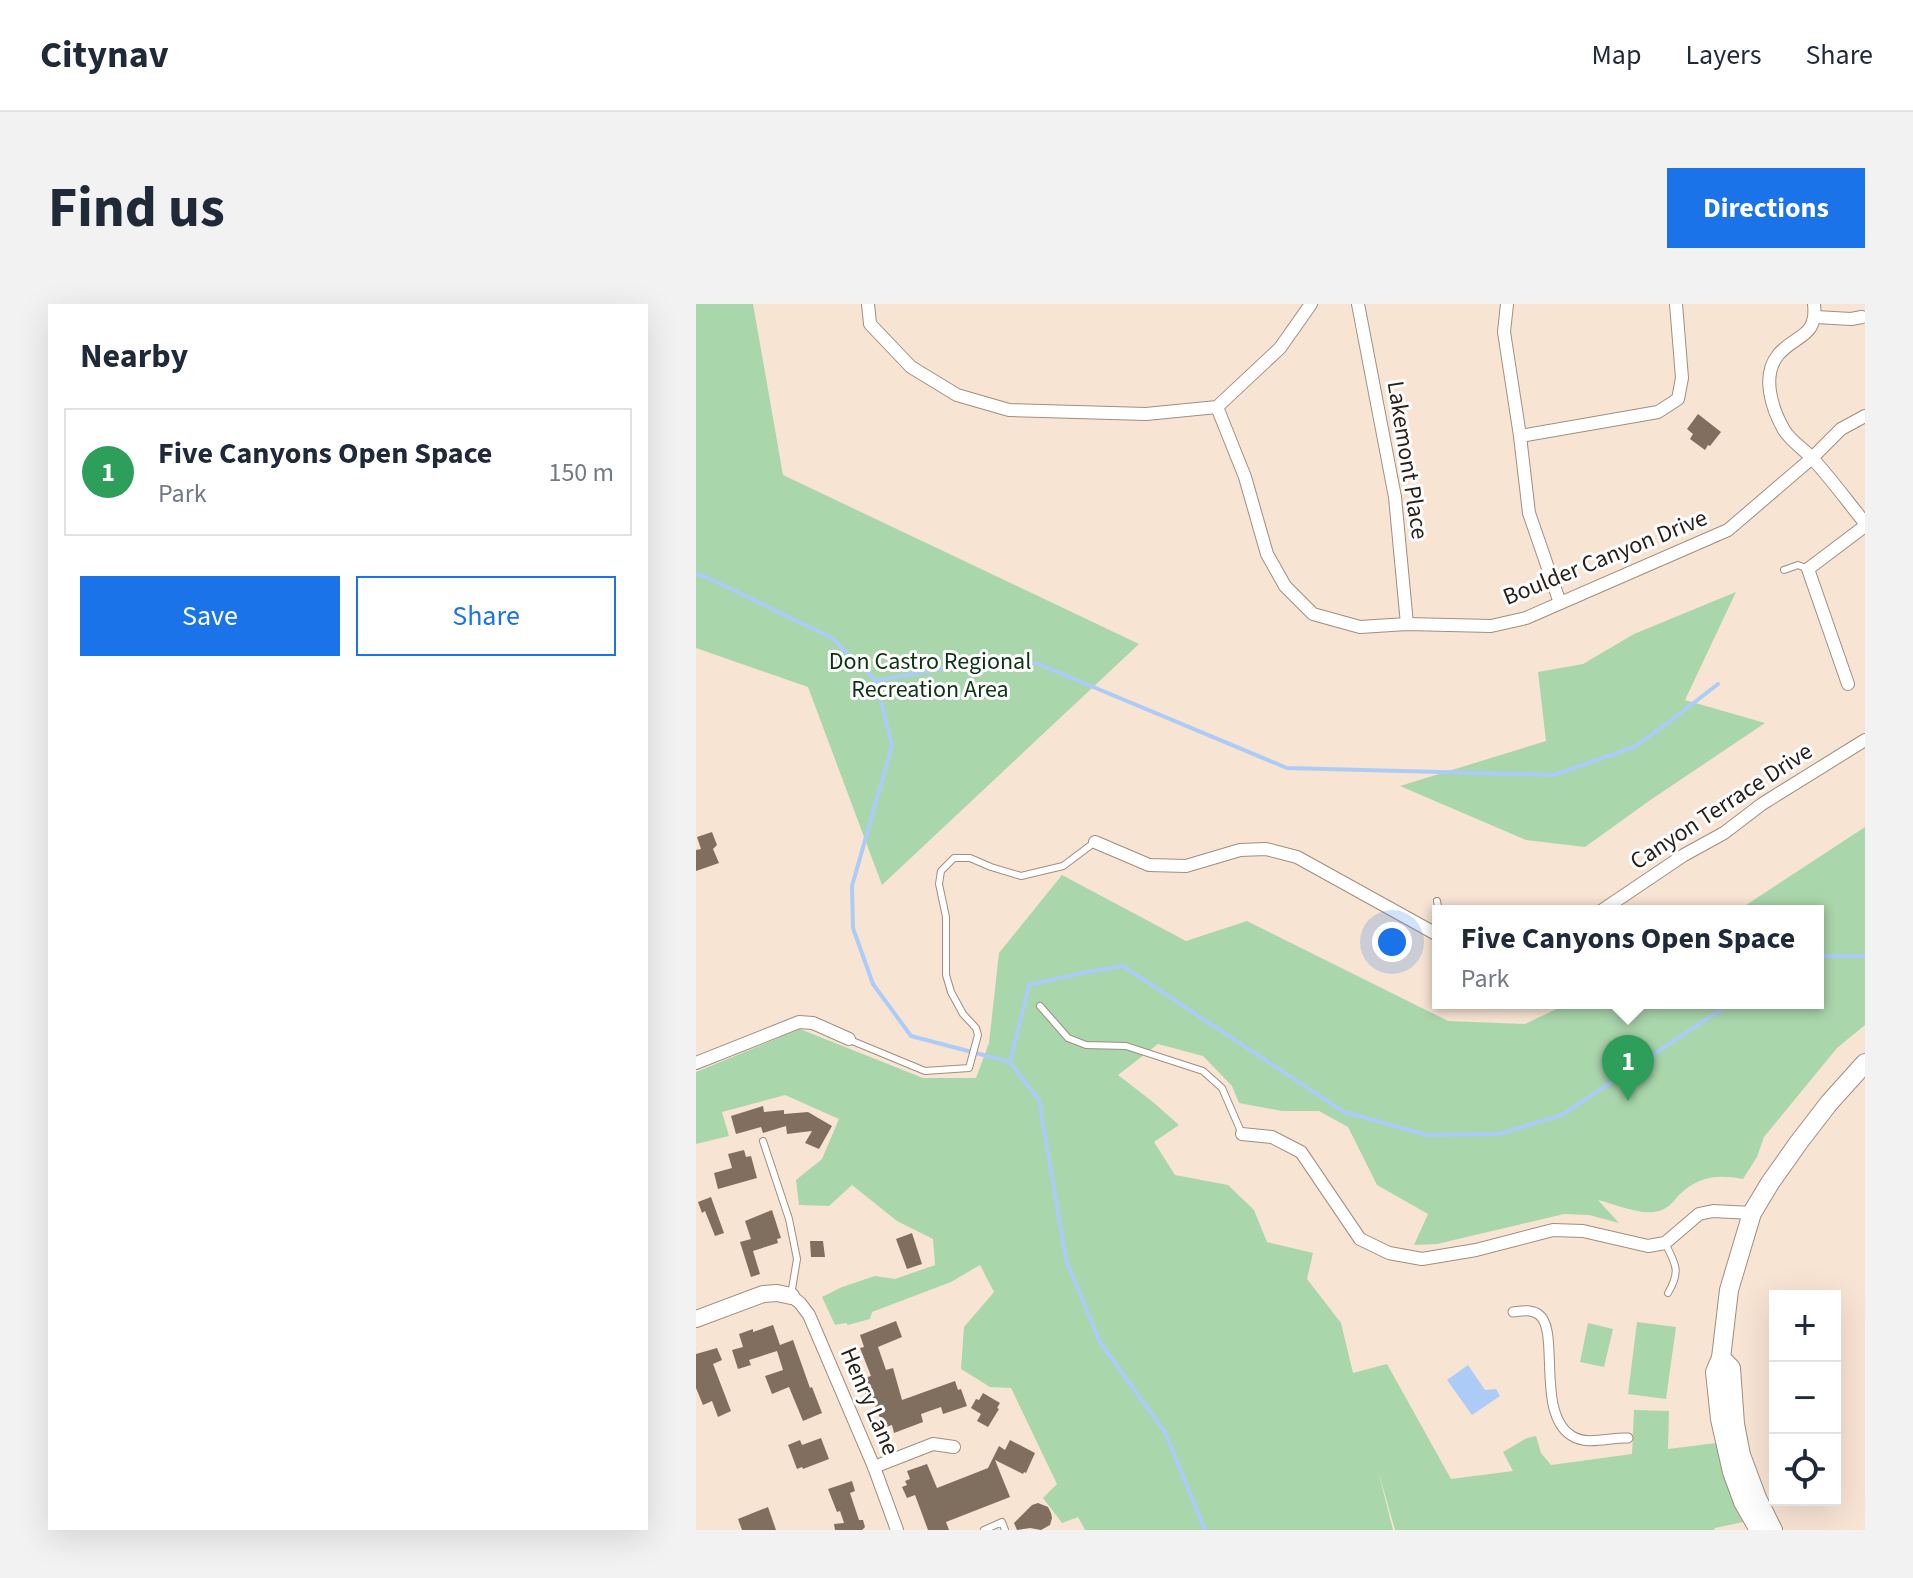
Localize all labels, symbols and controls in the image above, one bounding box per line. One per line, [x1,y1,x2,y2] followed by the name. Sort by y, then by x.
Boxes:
[40,28,169,82] text: Citynav
[1591,35,1641,75] text: Map
[1685,35,1761,75] text: Layers
[1805,35,1873,75] text: Share
[1667,168,1865,248] button: Directions
[48,169,225,248] text: Find us
[80,332,188,381] text: Nearby
[1378,378,1437,542] street label: Lakemont Place
[158,432,492,475] text: Five Canyons Open Space
[101,454,115,491] text: 1
[548,454,614,491] text: 150 m
[158,475,207,512] text: Park
[1498,500,1713,614] street label: Boulder Canyon Drive
[80,576,340,656] button: Save
[356,576,616,656] button: Share
[829,644,1031,707] park label: Don Castro Regional Recreation Area
[1623,734,1819,879] street label: Canyon Terrace Drive
[1432,905,1824,1009] popup
[1461,917,1795,960] text: Five Canyons Open Space
[1372,922,1412,962] your location
[1461,960,1509,997] text: Park
[1602,1035,1654,1101] pin: 1
[1769,1290,1841,1506] map controls
[1769,1290,1841,1362] button: +
[831,1342,908,1461] street label: Henry Lane
[1769,1362,1841,1434] button: −
[1769,1434,1841,1506] button: locate

